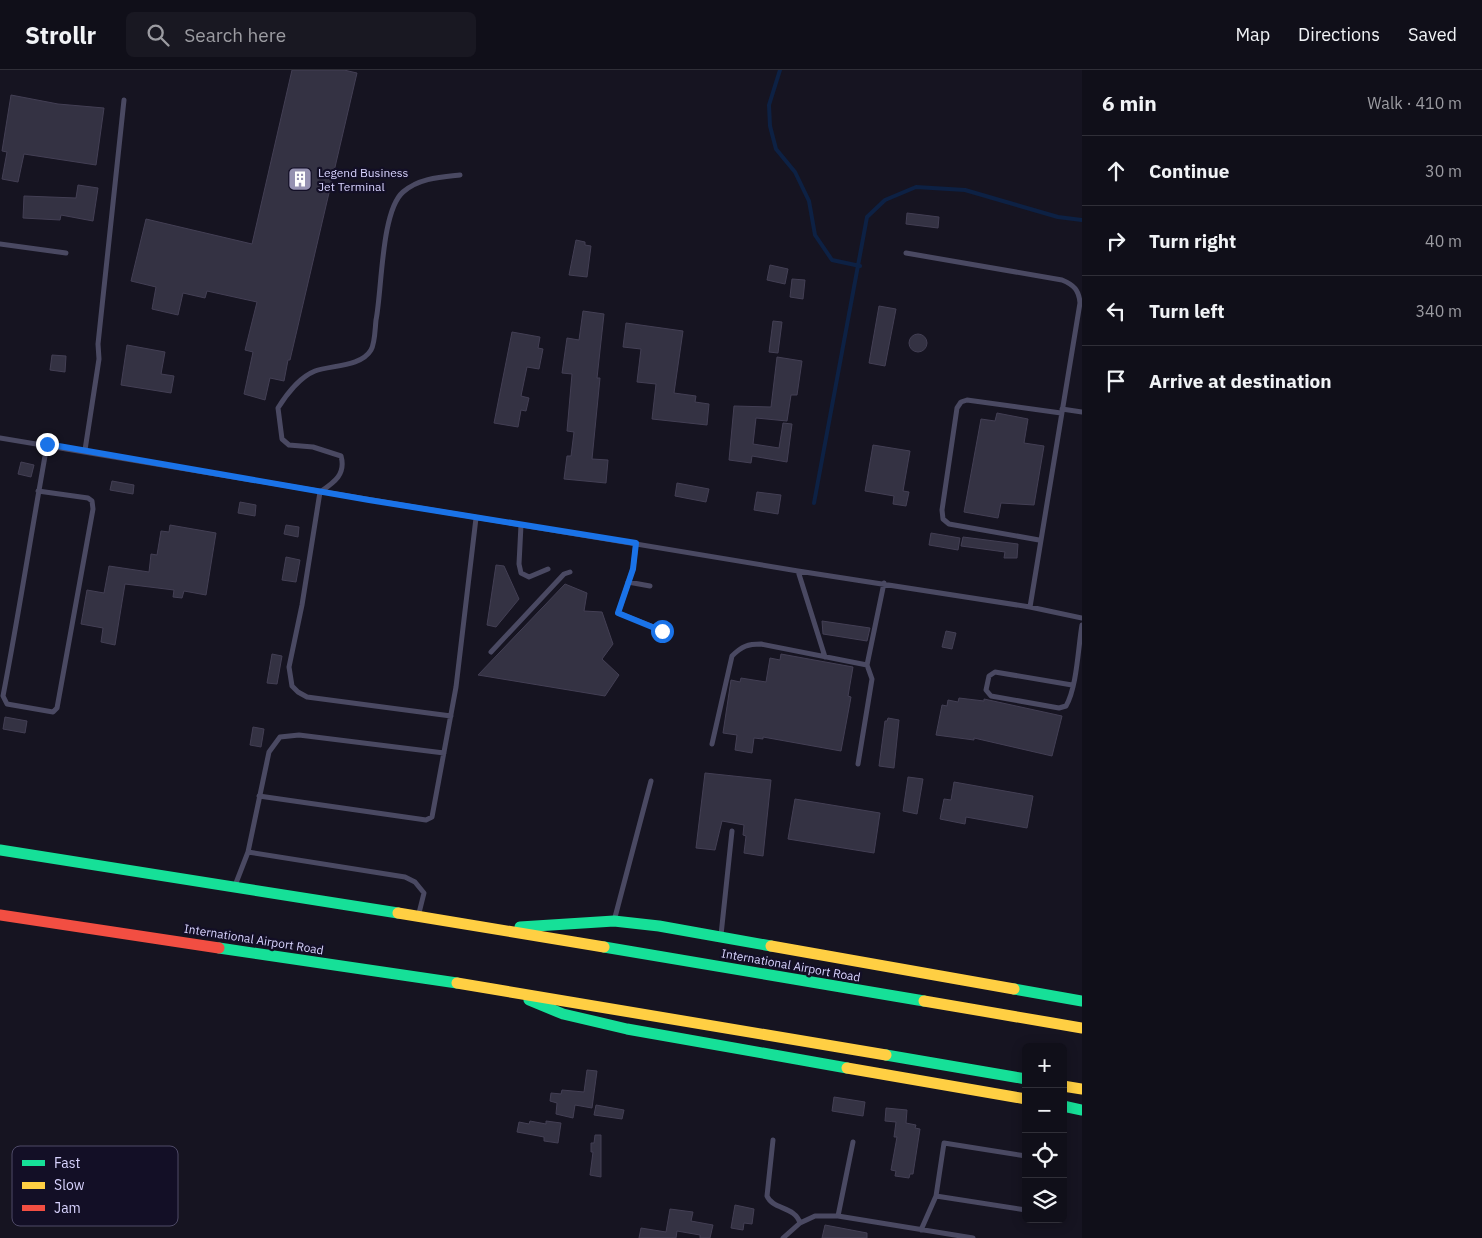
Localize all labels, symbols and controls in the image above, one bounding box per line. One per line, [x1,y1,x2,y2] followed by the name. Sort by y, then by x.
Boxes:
[126,12,476,57] search box
[25,19,96,51] text: Strollr
[144,21,172,49] icon: search
[184,23,286,47] text: Search here
[1235,23,1270,46] text: Map
[1298,23,1380,46] text: Directions
[1408,23,1457,46] text: Saved
[1102,89,1157,117] text: 6 min
[1367,93,1462,113] text: Walk · 410 m
[1102,157,1130,185] icon: ahead
[1149,159,1229,183] text: Continue
[1425,161,1462,181] text: 30 m
[318,165,409,194] place label: Legend Business Jet Terminal
[287,166,313,192] building icon: Legend Business Jet Terminal
[1102,227,1130,255] icon: right
[1149,229,1236,253] text: Turn right
[1425,231,1462,251] text: 40 m
[1102,297,1130,325] icon: left
[1149,299,1225,323] text: Turn left
[1415,301,1462,321] text: 340 m
[1102,367,1130,395] icon: arrive
[1149,369,1332,393] text: Arrive at destination
[36,433,59,456] route end
[651,620,674,643] route start
[183,921,325,957] street label: International Airport Road
[720,945,862,985] street label: International Airport Road
[1022,1043,1067,1223] map controls
[1022,1043,1067,1088] button: +
[1022,1088,1067,1133] button: −
[1022,1133,1067,1178] button: locate
[12,1146,178,1226] legend
[54,1154,80,1172] text: Fast
[54,1176,85,1194] text: Slow
[1022,1178,1067,1223] button: layers
[54,1199,81,1217] text: Jam

